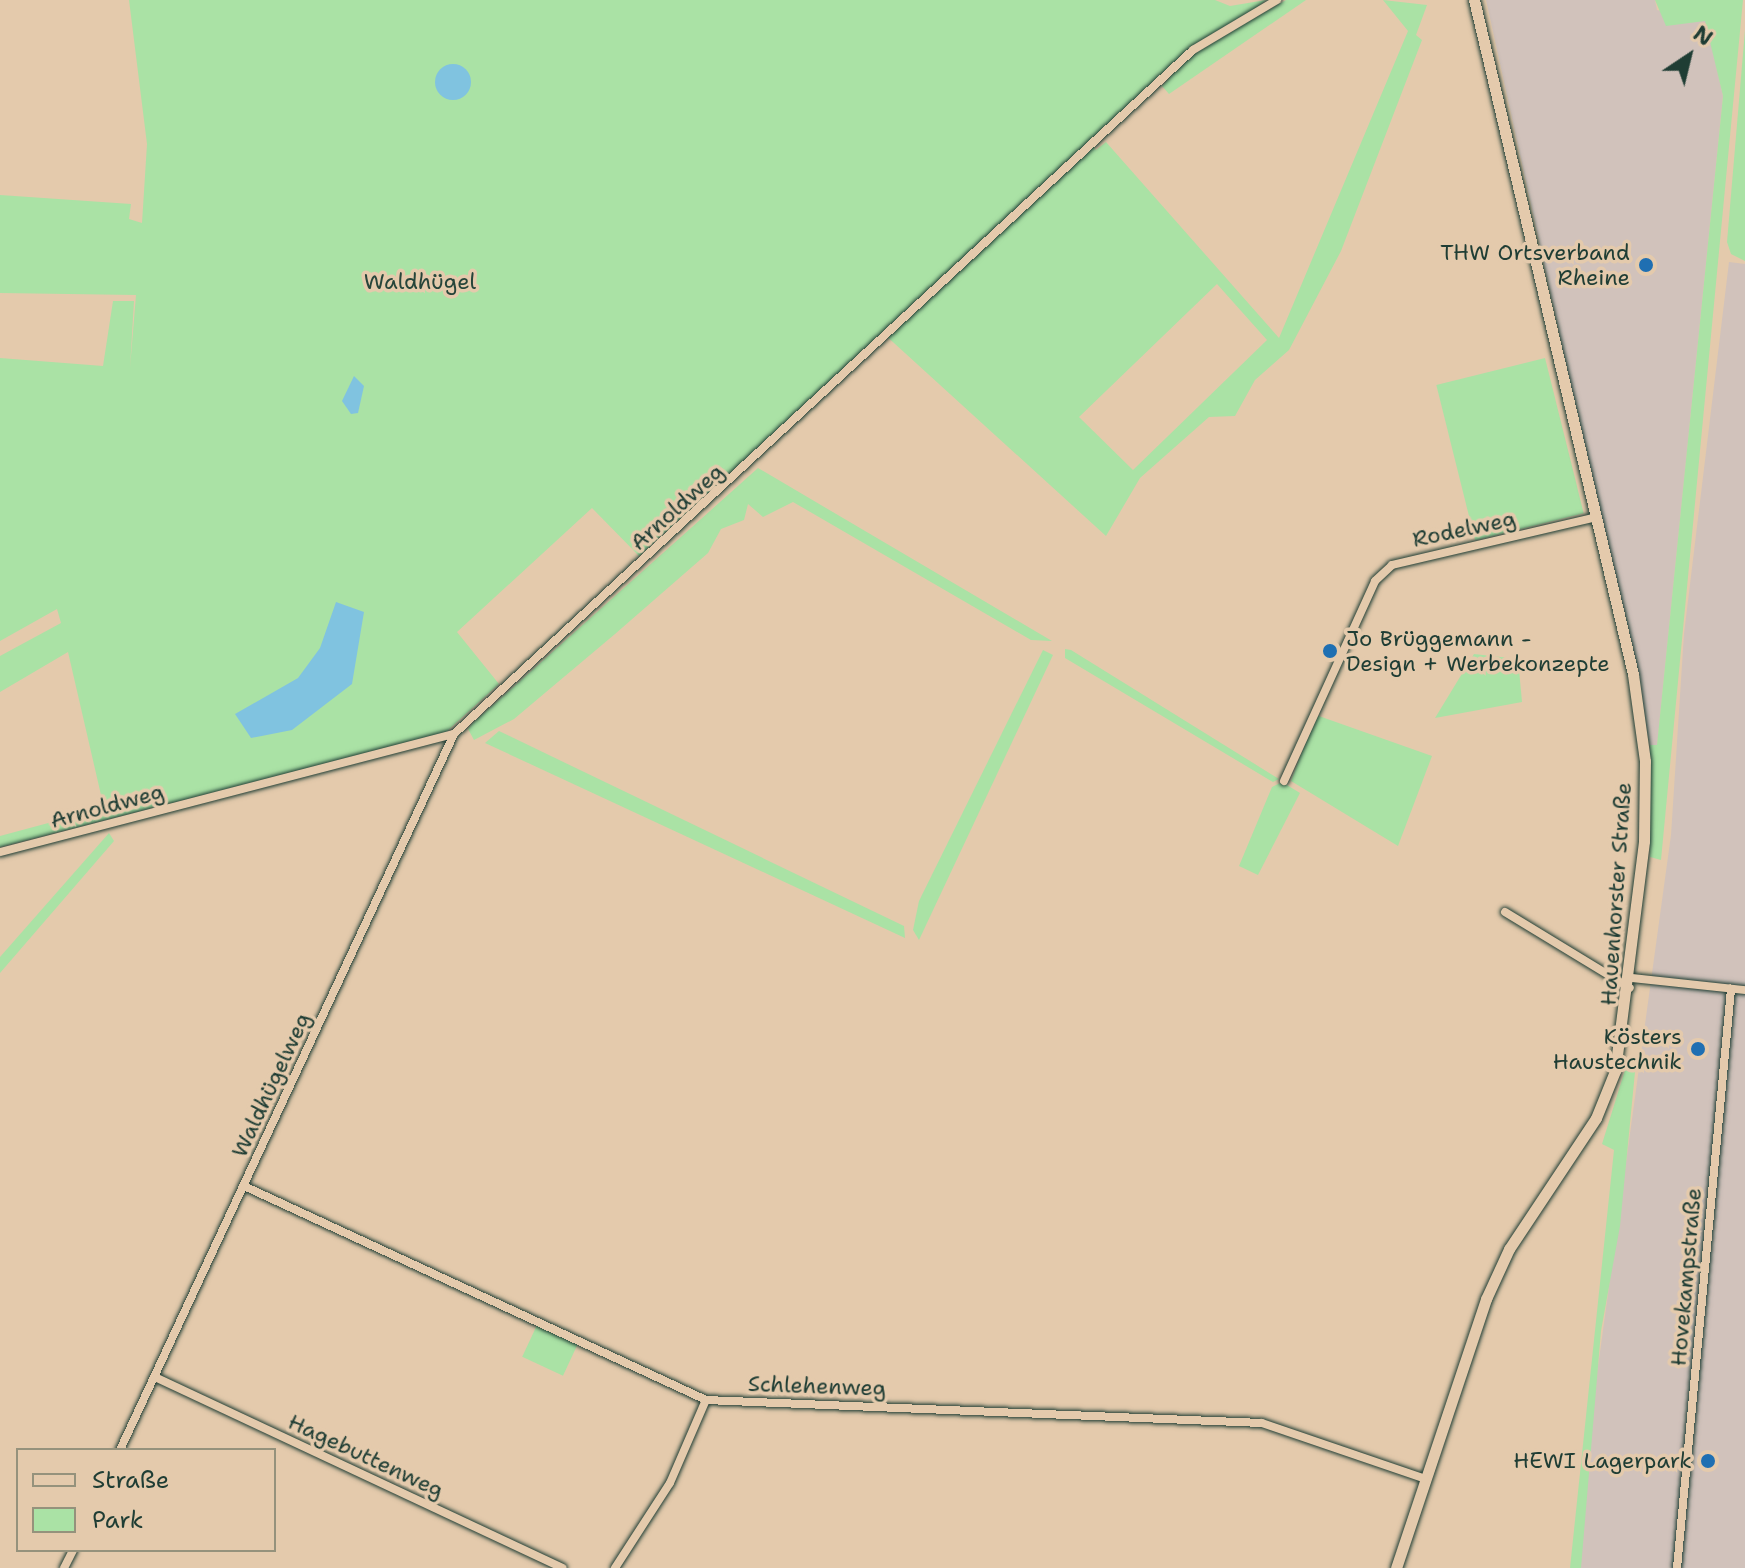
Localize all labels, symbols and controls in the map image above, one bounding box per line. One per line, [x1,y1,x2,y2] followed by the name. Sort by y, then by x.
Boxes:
[1649,16,1729,96] north arrow
[1688,19,1719,53] text: N
[1440,239,1630,290] place label: THW Ortsverband Rheine
[1637,256,1655,274] marker: THW Ortsverband Rheine
[364,269,476,295] park label: Waldhügel
[625,458,729,556] street label: Arnoldweg
[1410,505,1518,553] street label: Rodelweg
[1346,625,1610,676] place label: Jo Brüggemann - Design + Werbekonzepte
[1321,642,1339,660] marker: Jo Brüggemann - Design + Werbekonzepte
[47,778,167,834] street label: Arnoldweg
[1595,782,1637,1006] street label: Hauenhorster Straße
[226,1009,316,1161] street label: Waldhügelweg
[1553,1023,1682,1074] place label: Kösters Haustechnik
[1689,1040,1707,1058] marker: Kösters Haustechnik
[1665,1187,1707,1367] street label: Hovekampstraße
[747,1370,887,1402] street label: Schlehenweg
[284,1408,448,1504] street label: Hagebuttenweg
[16,1448,276,1552] legend
[1513,1448,1692,1474] place label: HEWI Lagerpark
[1699,1452,1717,1470] marker: HEWI Lagerpark
[92,1464,169,1496] text: Straße
[92,1504,144,1536] text: Park

